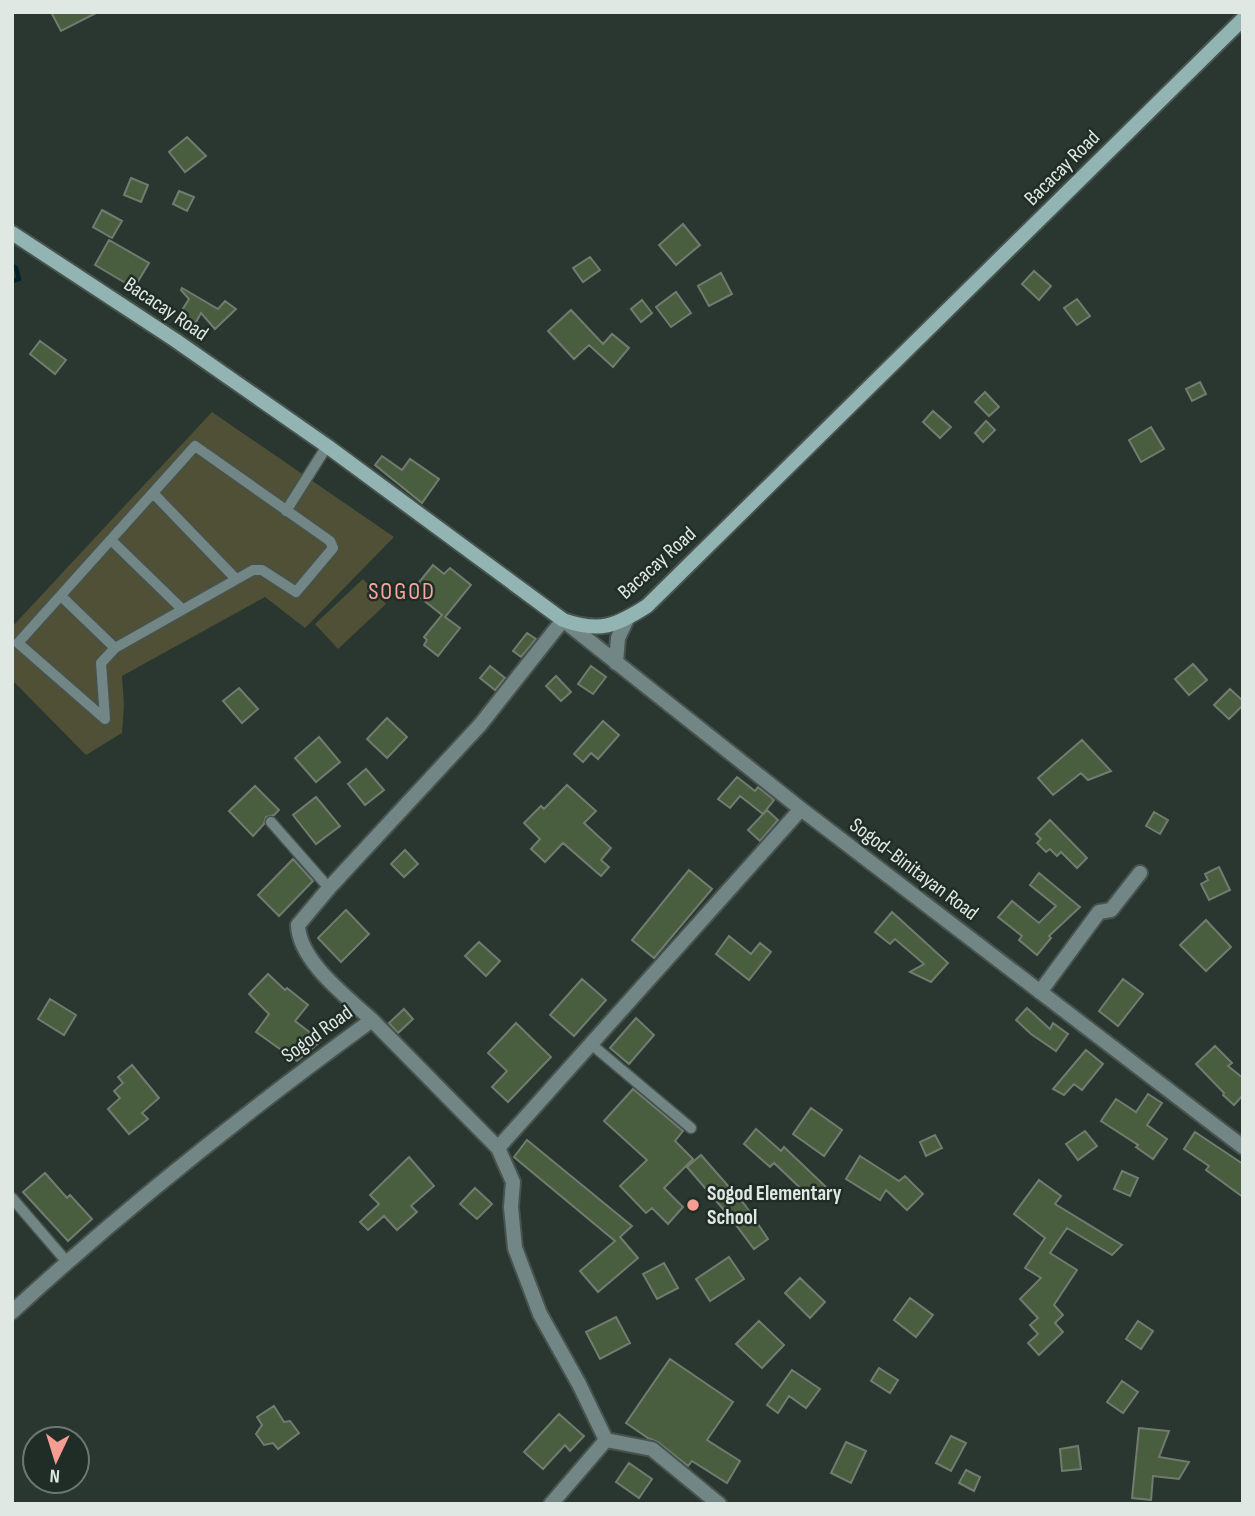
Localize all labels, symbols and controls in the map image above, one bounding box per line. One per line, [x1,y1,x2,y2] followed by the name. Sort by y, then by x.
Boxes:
[1019,125,1105,211] street label: Bacacay Road
[119,272,213,346] street label: Bacacay Road
[613,522,701,604] street label: Bacacay Road
[368,577,436,606] district label: SOGOD
[845,812,983,926] street label: Sogod-Binitayan Road
[277,1000,357,1068] street label: Sogod Road
[707,1181,842,1230] place label: Sogod Elementary School
[685,1197,701,1213] marker: Sogod Elementary School
[21,1425,91,1495] north arrow
[49,1464,61,1487] text: N

